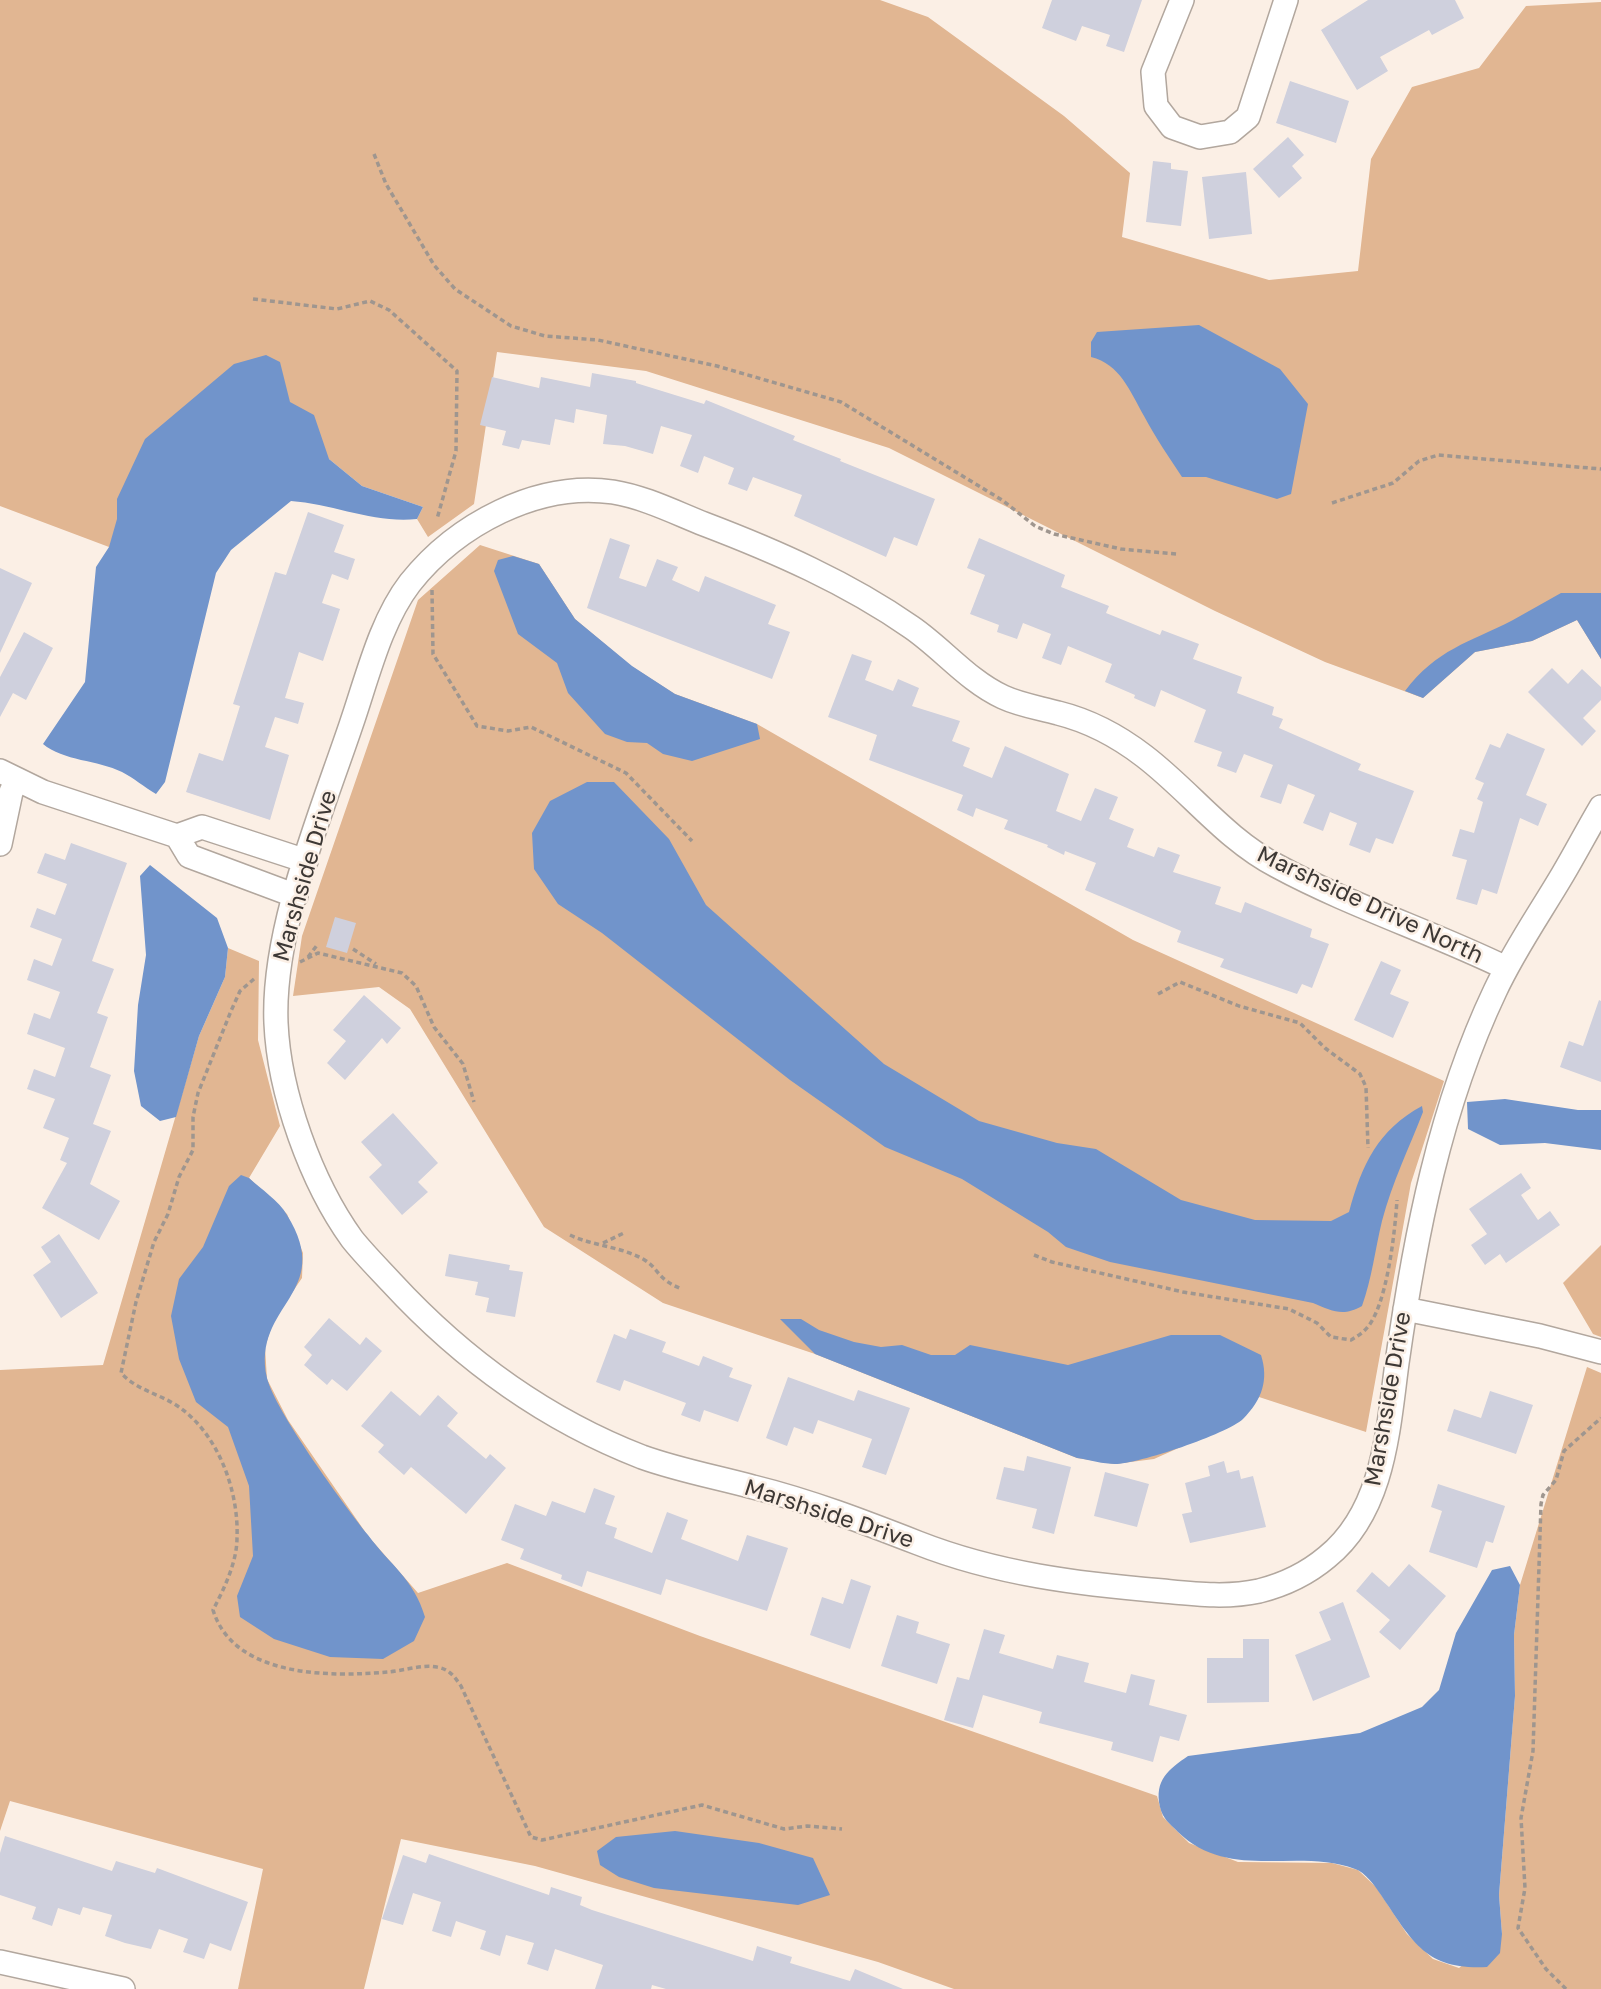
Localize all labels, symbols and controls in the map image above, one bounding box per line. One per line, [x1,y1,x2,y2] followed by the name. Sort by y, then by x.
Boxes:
[267,787,343,965] street label: Marshside Drive
[1252,840,1488,970] street label: Marshside Drive North
[1359,1310,1417,1488] street label: Marshside Drive
[741,1474,917,1554] street label: Marshside Drive

